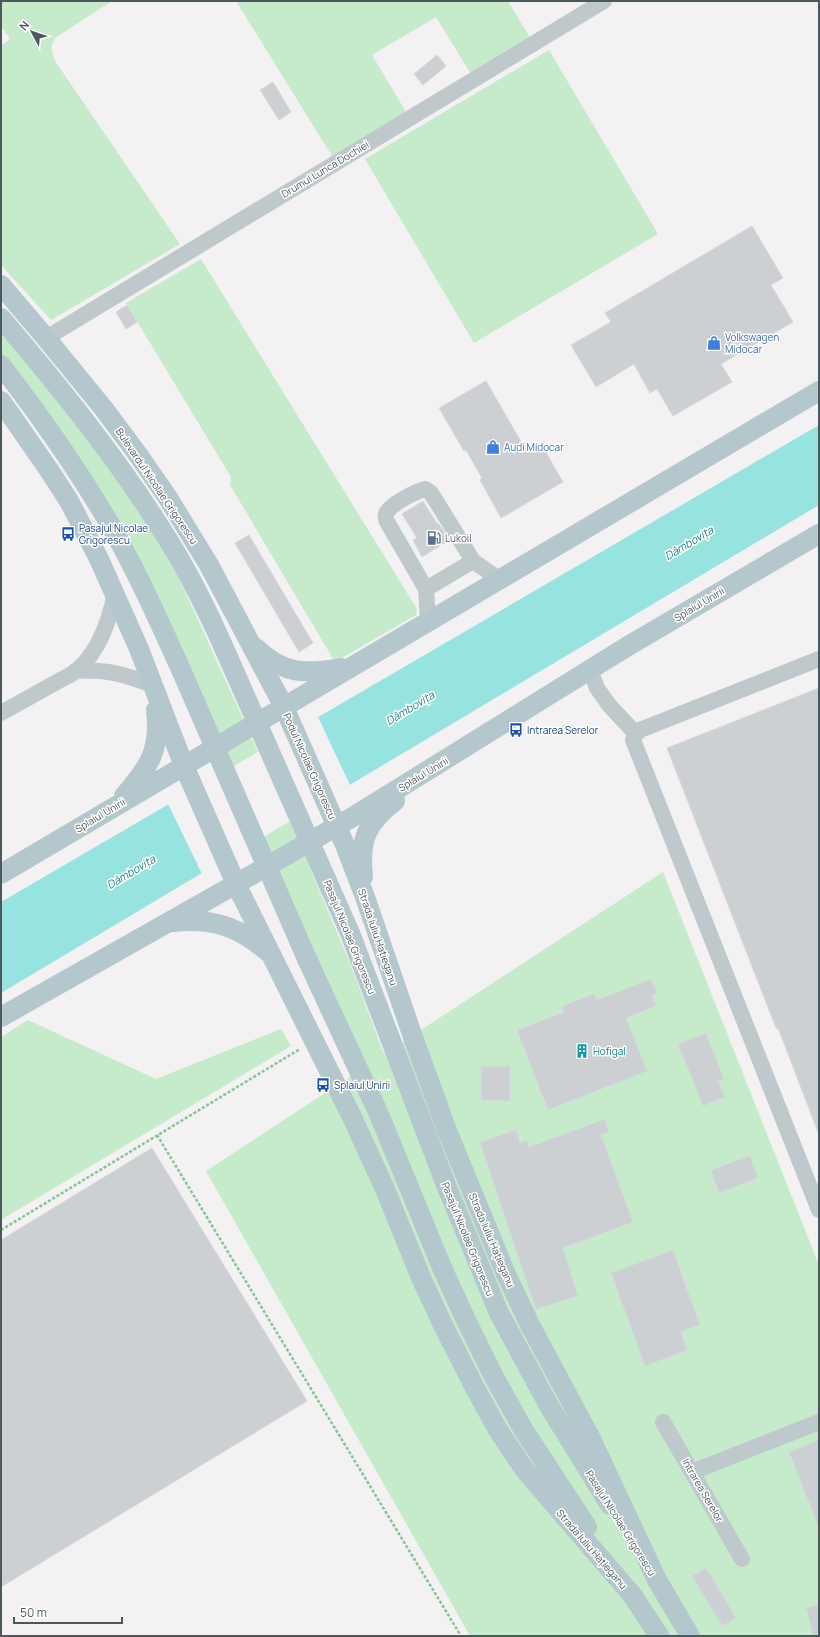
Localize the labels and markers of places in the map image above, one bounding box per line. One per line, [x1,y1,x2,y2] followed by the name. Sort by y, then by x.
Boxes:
[725,330,779,356] place label: Volkswagen Midocar
[706,335,722,351] shop icon: Volkswagen Midocar
[485,439,501,455] shop icon: Audi Midocar
[504,440,564,454] place label: Audi Midocar
[79,521,148,547] place label: Pasajul Nicolae Grigorescu
[60,526,76,542] bus stop icon: Pasajul Nicolae Grigorescu
[426,530,442,546] fuel station icon: Lukoil
[445,531,472,545] place label: Lukoil
[508,722,524,738] bus stop icon: Intrarea Serelor
[527,723,599,737] place label: Intrarea Serelor
[574,1043,590,1059] building icon: Hofigal
[593,1044,626,1058] place label: Hofigal
[315,1077,331,1093] bus stop icon: Splaiul Unirii
[334,1078,390,1092] place label: Splaiul Unirii

